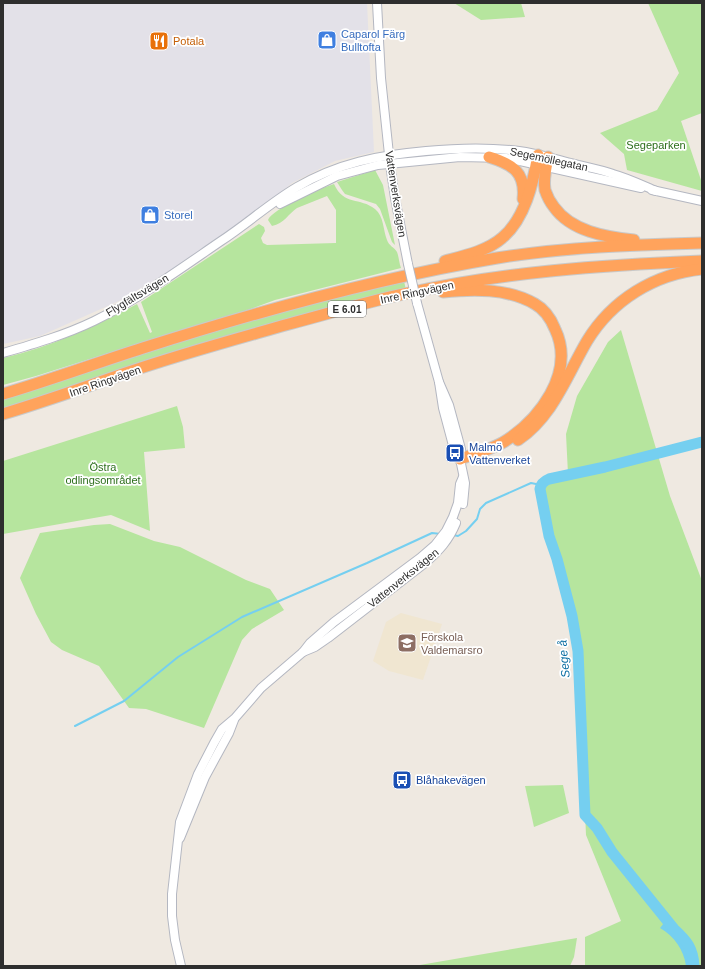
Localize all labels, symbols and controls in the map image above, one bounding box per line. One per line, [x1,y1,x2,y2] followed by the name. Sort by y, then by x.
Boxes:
[341,28,405,53] place label: Caparol Färg Bulltofta
[316,29,338,51] shop icon: Caparol Färg Bulltofta
[148,30,170,52] restaurant icon: Potala
[173,35,205,47] place label: Potala
[626,139,686,151] park label: Segeparken
[509,145,589,173] street label: Segemöllegatan
[383,150,409,238] street label: Vattenverksvägen
[139,204,161,226] shop icon: Storel
[164,209,193,221] place label: Storel
[104,272,170,318] street label: Flygfältsvägen
[379,278,455,306] street label: Inre Ringvägen
[328,301,366,317] road number: E 6.01
[68,363,142,399] street label: Inre Ringvägen
[469,441,530,466] place label: Malmö Vattenverket
[444,442,466,464] bus stop icon: Malmö Vattenverket
[65,461,141,486] park label: Östra odlingsområdet
[365,546,441,610] street label: Vattenverksvägen
[421,631,483,656] place label: Förskola Valdemarsro
[396,632,418,654] school or university icon: Förskola Valdemarsro
[555,639,573,679] water label: Sege å
[391,769,413,791] bus stop icon: Blåhakevägen
[416,774,486,786] place label: Blåhakevägen

